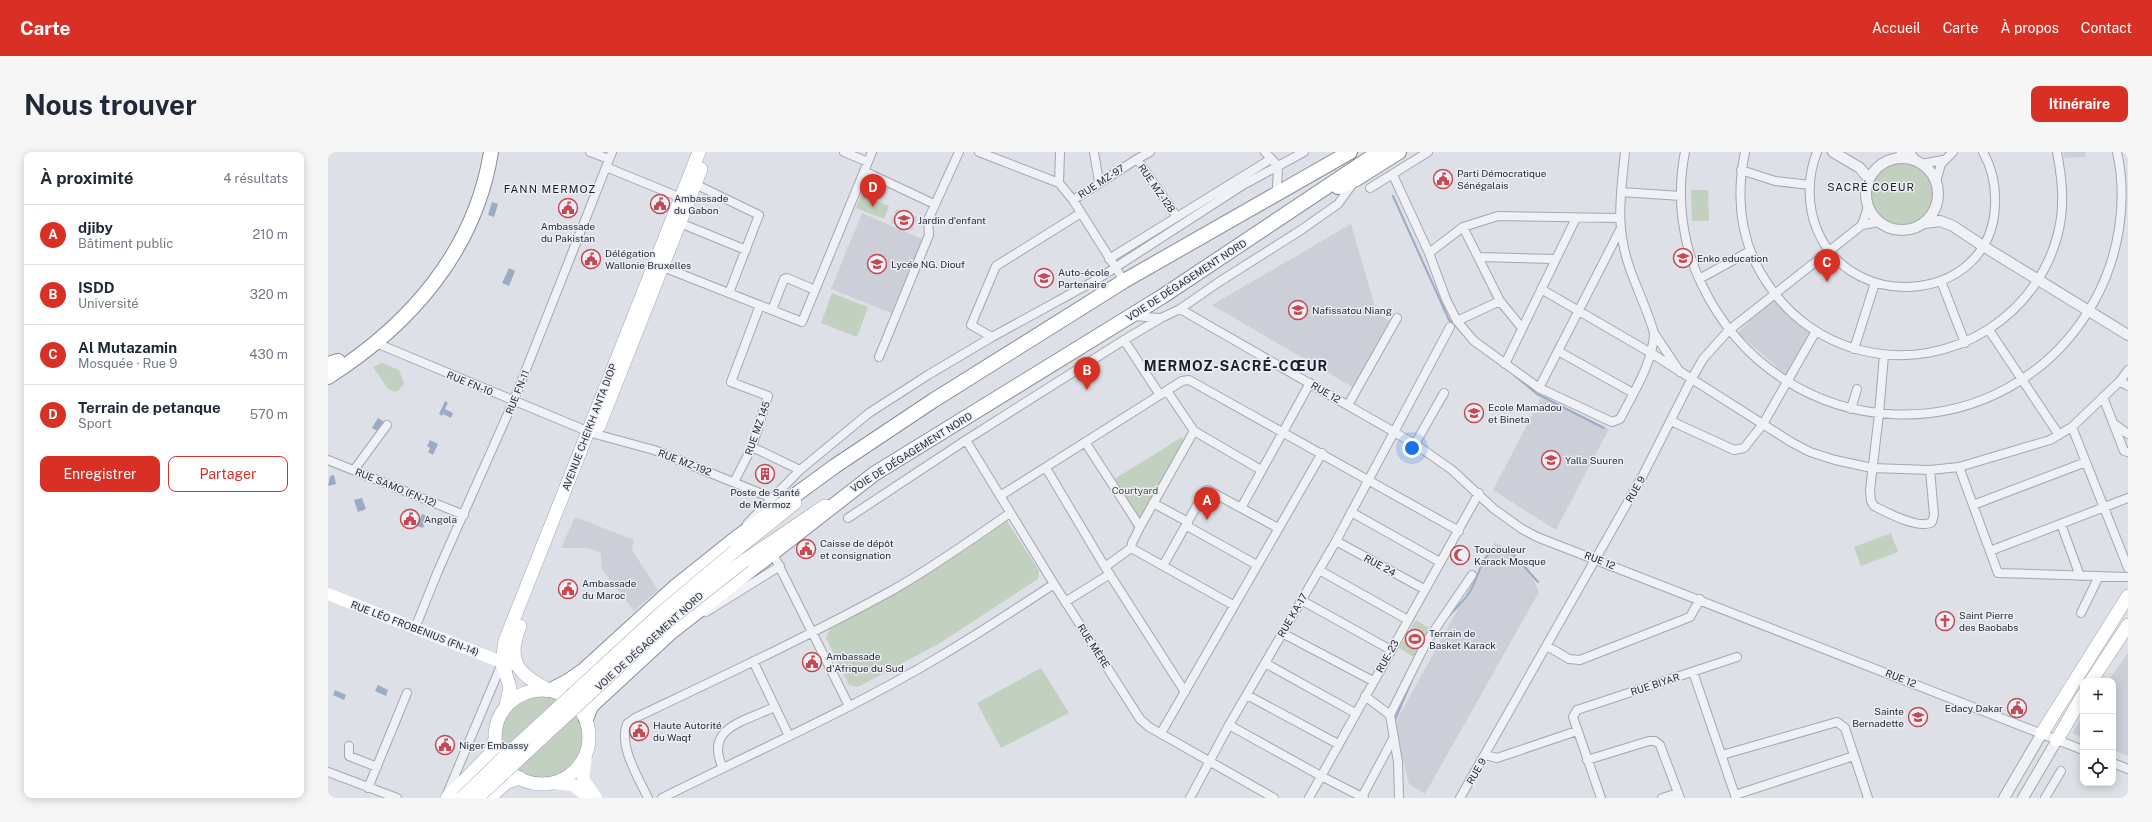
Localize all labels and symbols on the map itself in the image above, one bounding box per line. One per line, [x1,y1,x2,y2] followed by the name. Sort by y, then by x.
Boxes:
[1136,161,1178,215] street label: RUE MZ-128
[1076,162,1126,200] street label: RUE MZ-97
[1457,167,1547,191] place label: Parti Démocratique Sénégalais
[1432,168,1454,190] public building icon: Parti Démocratique Sénégalais
[860,174,886,207] pin: D
[1827,180,1915,193] district label: SACRÉ COEUR
[504,183,596,195] district label: FANN MERMOZ
[674,192,729,216] place label: Ambassade du Gabon
[649,193,671,215] public building icon: Ambassade du Gabon
[557,197,579,219] public building icon: Ambassade du Pakistan
[893,209,915,231] school or university icon: Jardin d'enfant
[918,214,986,226] place label: Jardin d'enfant
[541,220,596,244] place label: Ambassade du Pakistan
[1123,236,1249,324] street label: VOIE DE DÉGAGEMENT NORD
[605,247,691,271] place label: Délégation Wallonie Bruxelles
[1672,247,1694,269] school or university icon: Enko education
[580,248,602,270] public building icon: Délégation Wallonie Bruxelles
[1814,249,1840,282] pin: C
[1697,252,1768,264] place label: Enko education
[866,253,888,275] school or university icon: Lycée NG. Diouf
[891,258,965,270] place label: Lycée NG. Diouf
[1058,266,1110,290] place label: Auto-école Partenaire
[1033,267,1055,289] school or university icon: Auto-école Partenaire
[1287,299,1309,321] school or university icon: Nafissatou Niang
[1312,304,1392,316] place label: Nafissatou Niang
[1074,357,1100,390] pin: B
[1144,357,1328,374] district label: MERMOZ-SACRÉ-CŒUR
[559,361,619,492] street label: AVENUE CHEIKH ANTA DIOP
[445,368,495,398] street label: RUE FN-10
[503,368,531,416] street label: RUE FN-11
[1309,379,1343,405] street label: RUE 12
[742,399,772,457] street label: RUE MZ 145
[1488,401,1562,425] place label: Ecole Mamadou et Bineta
[1463,402,1485,424] school or university icon: Ecole Mamadou et Bineta
[848,409,974,495] street label: VOIE DE DÉGAGEMENT NORD
[1402,438,1422,458] your location
[657,446,713,478] street label: RUE MZ-192
[1540,449,1562,471] school or university icon: Yalla Suuren
[1565,454,1624,466] place label: Yalla Suuren
[754,463,776,485] building icon: Poste de Santé de Mermoz
[353,465,439,509] street label: RUE SAMO (FN-12)
[1623,474,1647,504] street label: RUE 9
[1112,484,1158,496] park label: Courtyard
[730,486,800,510] place label: Poste de Santé de Mermoz
[1194,487,1220,520] pin: A
[399,508,421,530] public building icon: Angola
[424,513,457,525] place label: Angola
[820,537,894,561] place label: Caisse de dépôt et consignation
[795,538,817,560] public building icon: Caisse de dépôt et consignation
[1474,543,1546,567] place label: Toucouleur Karack Mosque
[1449,544,1471,566] mosque icon: Toucouleur Karack Mosque
[1583,549,1617,571] street label: RUE 12
[1362,552,1398,578] street label: RUE 24
[582,577,637,601] place label: Ambassade du Maroc
[557,578,579,600] public building icon: Ambassade du Maroc
[592,589,706,693] street label: VOIE DE DÉGAGEMENT NORD
[1275,591,1309,639] street label: RUE KA-17
[349,598,481,658] street label: RUE LÉO FROBENIUS (FN-14)
[1959,609,2018,633] place label: Saint Pierre des Baobabs
[1934,610,1956,632] church icon: Saint Pierre des Baobabs
[1075,622,1113,670] street label: RUE MÈRE
[1429,627,1496,651] place label: Terrain de Basket Karack
[1404,628,1426,650] sports icon: Terrain de Basket Karack
[1373,638,1401,674] street label: RUE-23
[826,650,904,674] place label: Ambassade d'Afrique du Sud
[801,651,823,673] public building icon: Ambassade d'Afrique du Sud
[1884,667,1918,689] street label: RUE 12
[1629,670,1681,698] street label: RUE BIYAR
[2006,697,2028,719] public building icon: Edacy Dakar
[1945,702,2003,714] place label: Edacy Dakar
[1852,705,1904,729] place label: Sainte Bernadette
[1907,706,1929,728] school or university icon: Sainte Bernadette
[653,719,722,743] place label: Haute Autorité du Waqf
[628,720,650,742] public building icon: Haute Autorité du Waqf
[434,734,456,756] public building icon: Niger Embassy
[459,739,529,751] place label: Niger Embassy
[1464,756,1488,786] street label: RUE 9

